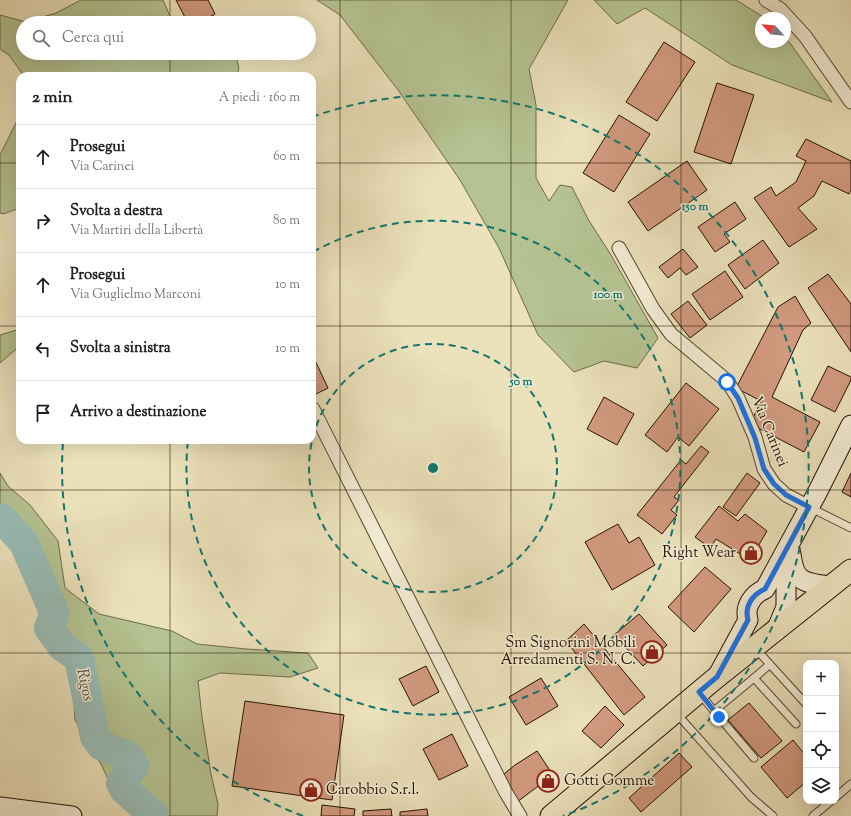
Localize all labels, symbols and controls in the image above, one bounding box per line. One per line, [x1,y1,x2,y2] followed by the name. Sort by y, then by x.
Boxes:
[755,12,791,48] north arrow
[16,16,316,60] search box
[30,27,52,49] icon: search
[62,28,124,49] text: Cerca qui
[32,86,73,110] text: 2 min
[219,89,300,107] text: A piedi · 160 m
[70,137,125,158] text: Prosegui
[32,146,54,168] icon: ahead
[273,148,300,166] text: 60 m
[70,158,134,176] text: Via Carinei
[680,198,709,216] text: 150 m
[70,201,163,222] text: Svolta a destra
[32,210,54,232] icon: right
[273,212,300,230] text: 80 m
[70,222,203,240] text: Via Martiri della Libertà
[70,265,125,286] text: Prosegui
[32,274,54,296] icon: ahead
[275,276,300,294] text: 10 m
[70,286,201,304] text: Via Guglielmo Marconi
[592,286,623,304] text: 100 m
[32,338,54,360] icon: left
[70,338,171,359] text: Svolta a sinistra
[275,340,300,358] text: 10 m
[509,373,533,391] text: 50 m
[718,373,736,391] route start
[745,394,793,470] street label: Via Carinei
[32,402,54,424] icon: arrive
[70,402,206,423] text: Arrivo a destinazione
[426,461,440,475] centre of rings
[738,540,764,566] shop icon: Right Wear
[662,543,736,564] place label: Right Wear
[500,633,636,671] place label: Sm Signorini Mobili Arredamenti S. N. C.
[639,639,665,665] shop icon: Sm Signorini Mobili Arredamenti S. N. C.
[803,660,839,804] map controls
[803,660,839,696] button: +
[69,667,99,703] water label: Rigos
[803,696,839,732] button: −
[710,708,728,726] route end
[803,732,839,768] button: locate
[535,768,561,794] shop icon: Gotti Gomme
[803,768,839,804] button: layers
[564,771,654,792] place label: Gotti Gomme
[298,777,324,803] shop icon: Carobbio S.r.l.
[326,780,419,801] place label: Carobbio S.r.l.

